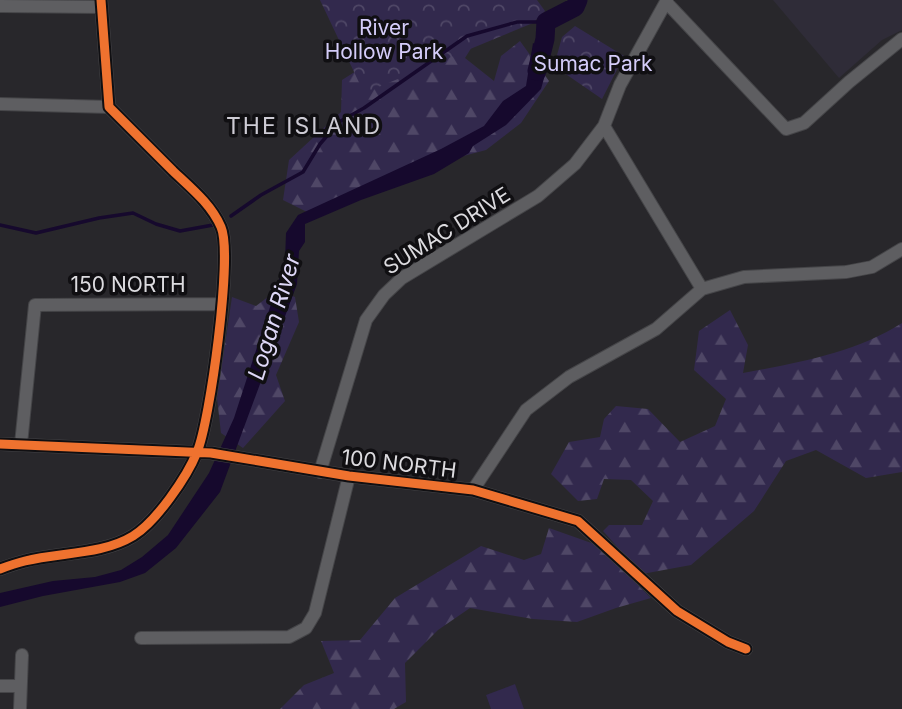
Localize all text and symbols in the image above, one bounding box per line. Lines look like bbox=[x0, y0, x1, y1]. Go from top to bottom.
park label: River Hollow Park bbox=[325, 15, 444, 64]
park label: Sumac Park bbox=[534, 51, 653, 76]
district label: THE ISLAND bbox=[226, 112, 382, 140]
street label: SUMAC DRIVE bbox=[379, 182, 515, 279]
water label: Logan River bbox=[242, 250, 307, 383]
street label: 150 NORTH bbox=[70, 272, 186, 297]
street label: 100 NORTH bbox=[340, 444, 458, 483]

